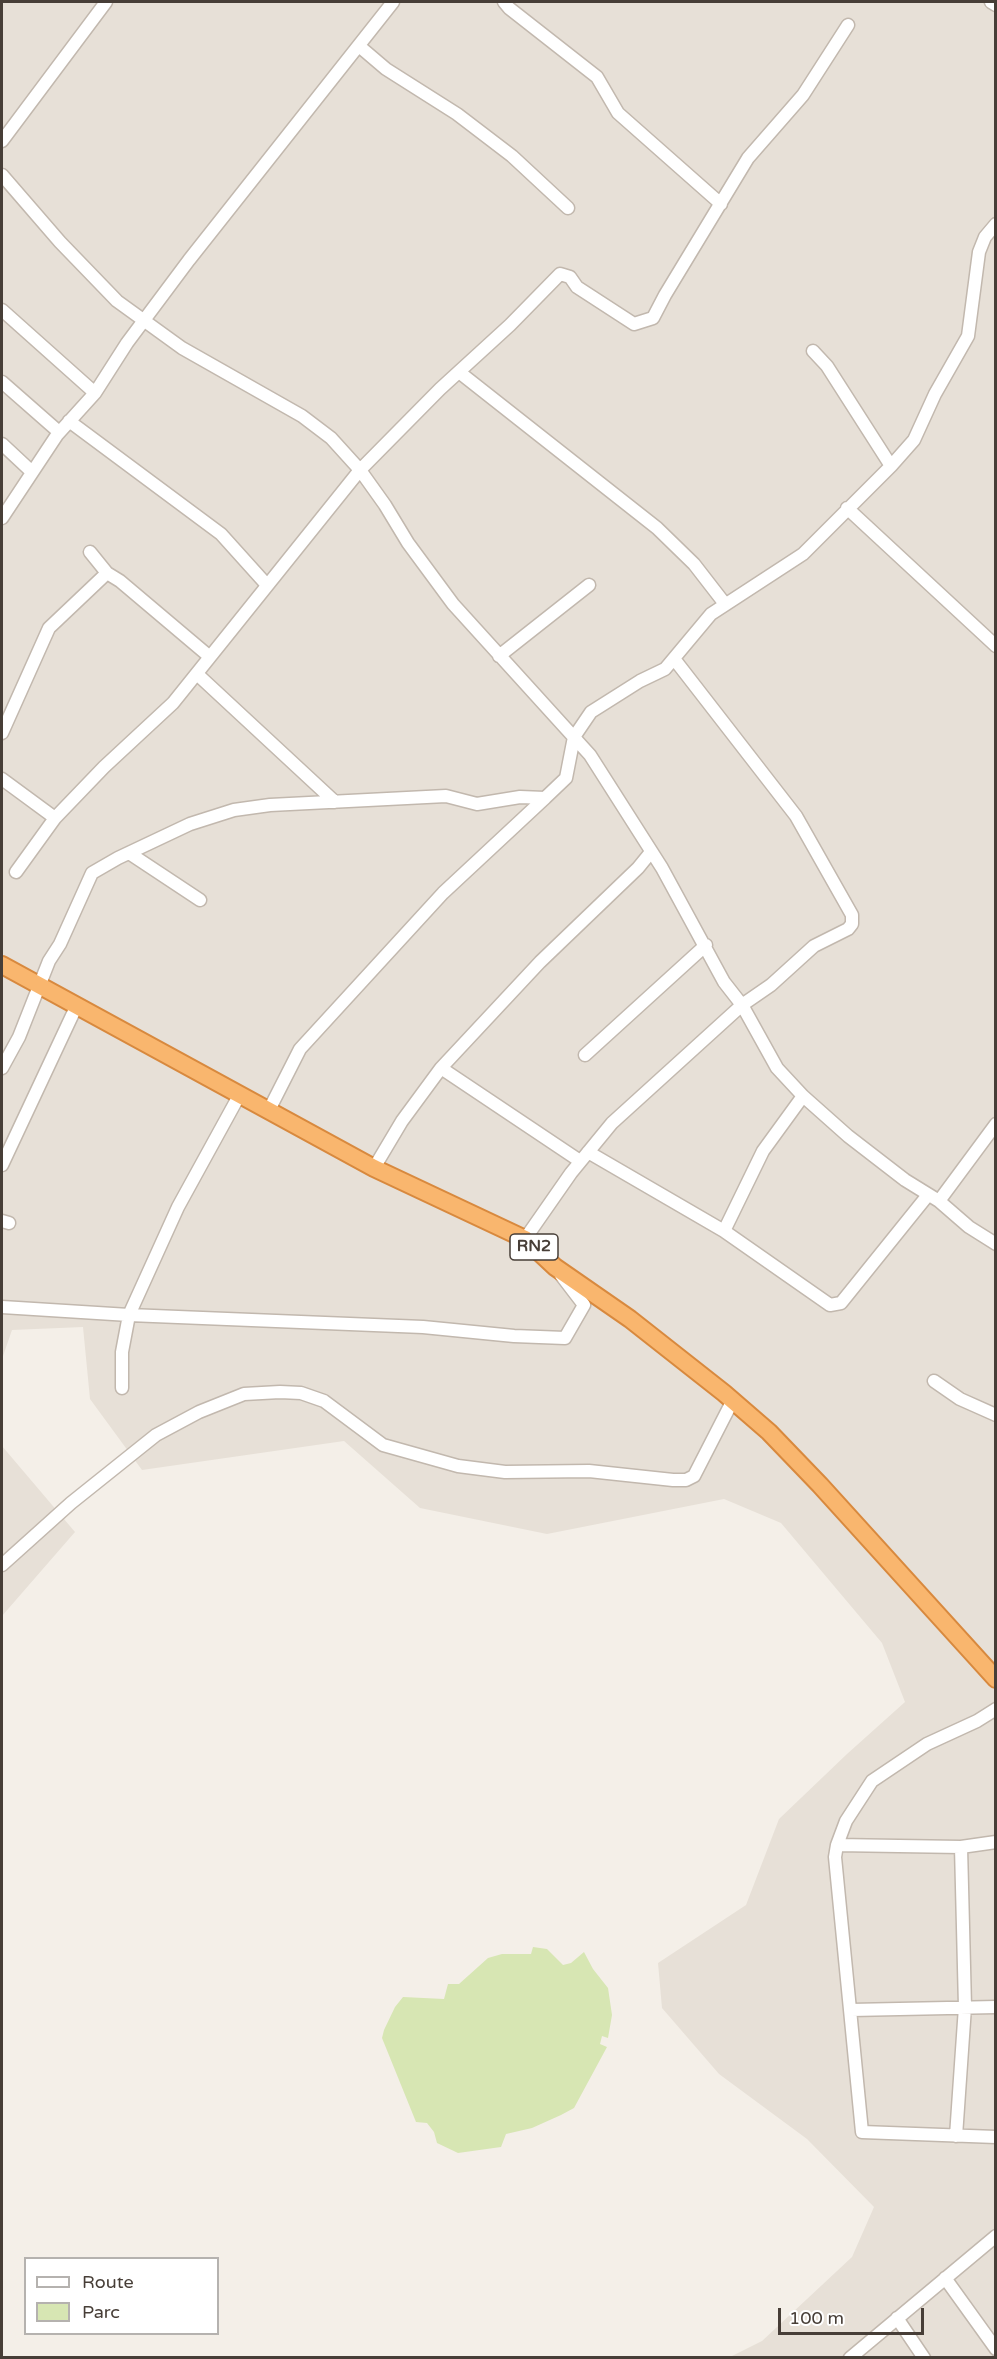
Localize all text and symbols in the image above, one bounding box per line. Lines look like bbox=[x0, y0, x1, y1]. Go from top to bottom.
road number: RN2 bbox=[510, 1234, 558, 1260]
legend bbox=[24, 2257, 219, 2335]
text: Route bbox=[82, 2271, 134, 2293]
scale bar bbox=[781, 2296, 926, 2334]
text: Parc bbox=[82, 2301, 120, 2323]
text: 100 m bbox=[789, 2307, 844, 2329]

